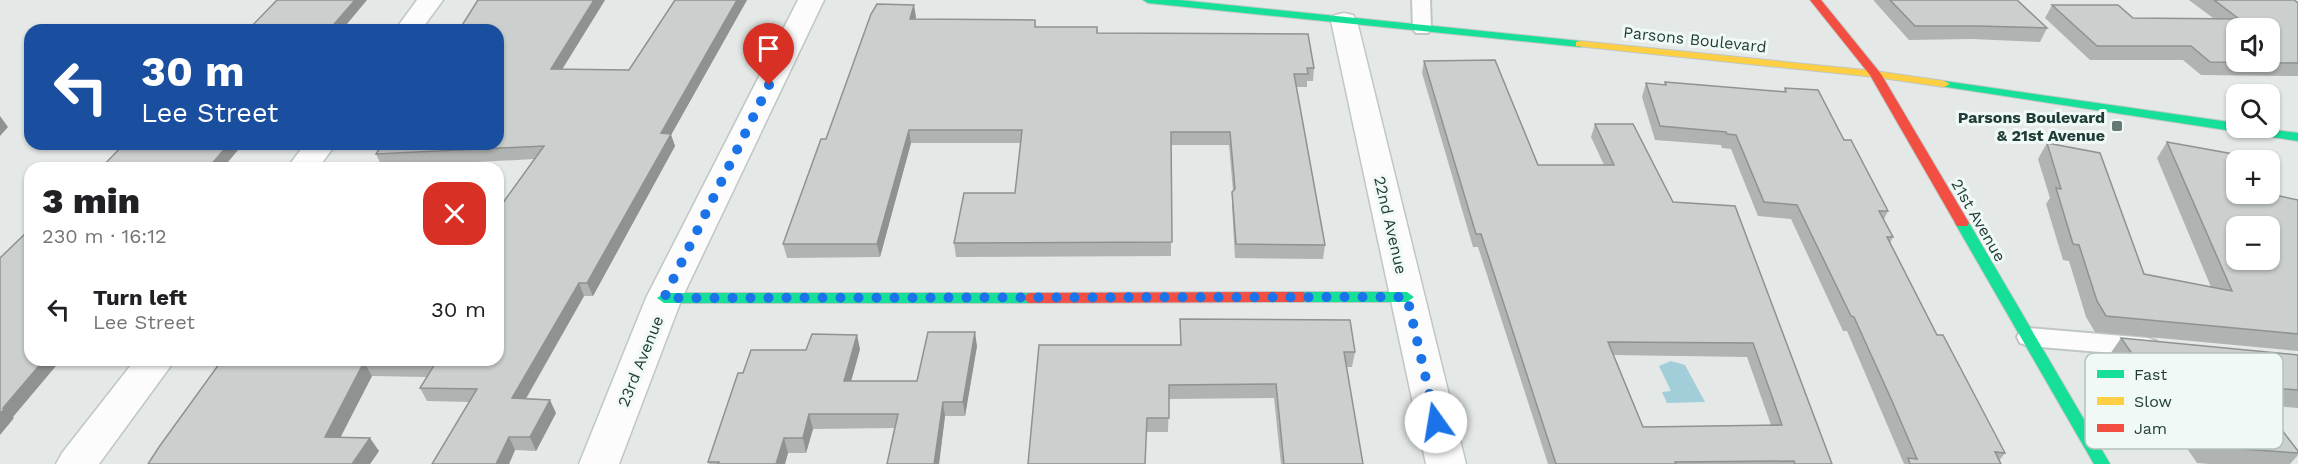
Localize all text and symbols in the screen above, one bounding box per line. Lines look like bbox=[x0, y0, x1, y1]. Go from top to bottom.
map controls bbox=[2226, 18, 2280, 270]
button: sound bbox=[2226, 18, 2280, 72]
pin bbox=[743, 23, 794, 85]
street label: Parsons Boulevard bbox=[1622, 23, 1768, 56]
icon: arrive bbox=[752, 32, 785, 65]
text: 30 m bbox=[141, 47, 245, 96]
icon: left bbox=[42, 48, 120, 126]
button: search bbox=[2226, 84, 2280, 138]
text: Lee Street bbox=[141, 97, 278, 129]
place label: Parsons Boulevard & 21st Avenue bbox=[1958, 108, 2105, 145]
marker: Parsons Boulevard & 21st Avenue bbox=[2110, 119, 2124, 133]
button: + bbox=[2226, 150, 2280, 204]
street label: 22nd Avenue bbox=[1370, 174, 1411, 276]
street label: 21st Avenue bbox=[1947, 176, 2010, 265]
text: 3 min bbox=[42, 180, 140, 222]
button: close bbox=[423, 182, 486, 245]
button: − bbox=[2226, 216, 2280, 270]
text: 230 m · 16:12 bbox=[42, 224, 167, 248]
text: Turn left bbox=[93, 285, 187, 310]
icon: left bbox=[42, 293, 75, 326]
text: 30 m bbox=[431, 297, 486, 322]
text: Lee Street bbox=[93, 310, 195, 334]
street label: 23rd Avenue bbox=[614, 313, 667, 409]
legend bbox=[2085, 353, 2283, 449]
text: Fast bbox=[2134, 365, 2167, 384]
position arrow bbox=[1404, 390, 1468, 454]
text: Slow bbox=[2134, 392, 2172, 411]
text: Jam bbox=[2134, 419, 2167, 438]

